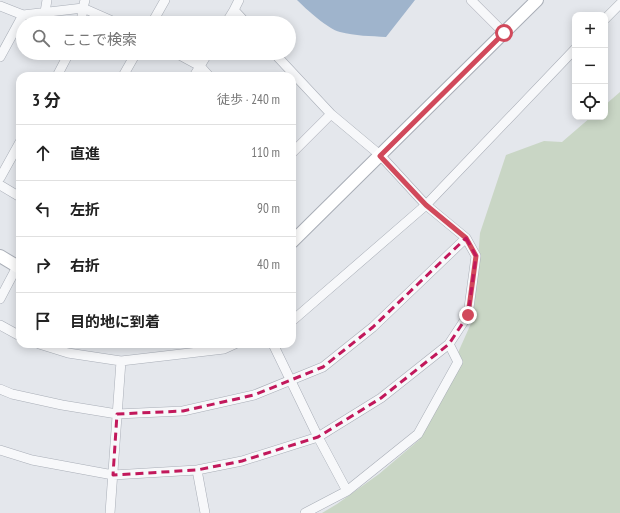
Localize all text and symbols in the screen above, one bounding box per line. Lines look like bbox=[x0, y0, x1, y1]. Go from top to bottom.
map controls bbox=[572, 12, 608, 120]
button: + bbox=[572, 12, 608, 48]
search box bbox=[16, 16, 296, 60]
route start bbox=[495, 24, 513, 42]
icon: search bbox=[30, 27, 52, 49]
text: ここで検索 bbox=[62, 30, 137, 49]
button: − bbox=[572, 48, 608, 84]
button: locate bbox=[572, 84, 608, 120]
text: 3 分 bbox=[32, 89, 61, 111]
text: 徒歩 · 240 m bbox=[217, 91, 280, 108]
icon: ahead bbox=[32, 142, 54, 164]
text: 直進 bbox=[70, 144, 100, 163]
text: 110 m bbox=[251, 144, 280, 161]
icon: left bbox=[32, 198, 54, 220]
text: 左折 bbox=[70, 200, 100, 219]
text: 90 m bbox=[257, 200, 280, 217]
icon: right bbox=[32, 254, 54, 276]
text: 右折 bbox=[70, 256, 100, 275]
text: 40 m bbox=[257, 256, 280, 273]
route end bbox=[459, 306, 477, 324]
icon: arrive bbox=[32, 310, 54, 332]
text: 目的地に到着 bbox=[70, 312, 160, 331]

